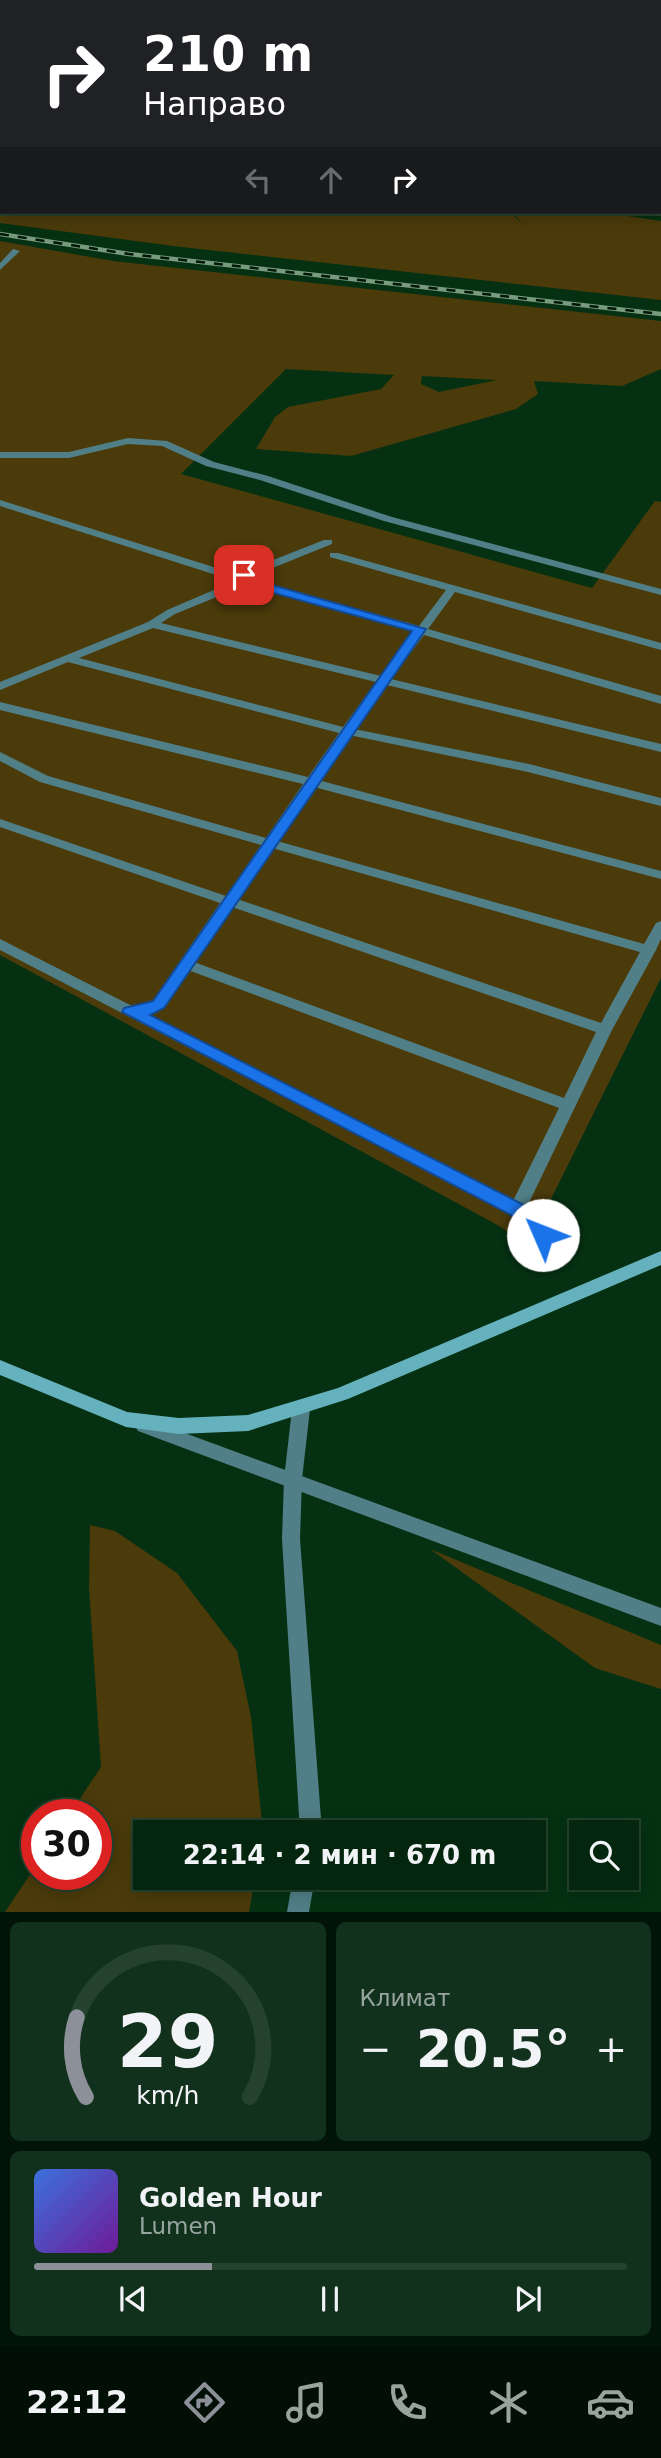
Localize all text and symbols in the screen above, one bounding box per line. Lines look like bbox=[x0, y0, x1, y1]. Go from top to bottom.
text: 210 m bbox=[143, 26, 313, 83]
icon: right bbox=[28, 28, 119, 119]
text: Направо bbox=[143, 85, 286, 123]
icon: left bbox=[239, 161, 277, 199]
icon: ahead bbox=[312, 161, 350, 199]
icon: right bbox=[385, 161, 423, 199]
pin bbox=[214, 545, 274, 605]
icon: arrive bbox=[225, 556, 263, 594]
position arrow bbox=[506, 1198, 580, 1272]
speed limit sign: 30 bbox=[21, 1799, 112, 1890]
map controls bbox=[569, 1820, 639, 1890]
button: search bbox=[569, 1820, 639, 1890]
text: 22:14 · 2 мин · 670 m bbox=[183, 1840, 496, 1870]
text: Климат bbox=[360, 1985, 450, 2011]
text: 29 bbox=[117, 2000, 218, 2085]
text: 20.5° bbox=[416, 2019, 570, 2079]
text: − bbox=[360, 2027, 391, 2071]
text: + bbox=[595, 2027, 627, 2071]
text: km/h bbox=[136, 2081, 199, 2110]
text: Golden Hour bbox=[139, 2183, 322, 2213]
text: Lumen bbox=[139, 2213, 217, 2239]
icon: previous bbox=[114, 2280, 152, 2318]
icon: pause bbox=[311, 2280, 349, 2318]
icon: next bbox=[509, 2280, 547, 2318]
icon: directions bbox=[180, 2378, 229, 2427]
icon: music bbox=[282, 2378, 331, 2427]
icon: phone bbox=[383, 2378, 432, 2427]
icon: climate bbox=[484, 2378, 533, 2427]
icon: car bbox=[586, 2378, 635, 2427]
text: 22:12 bbox=[26, 2383, 128, 2421]

